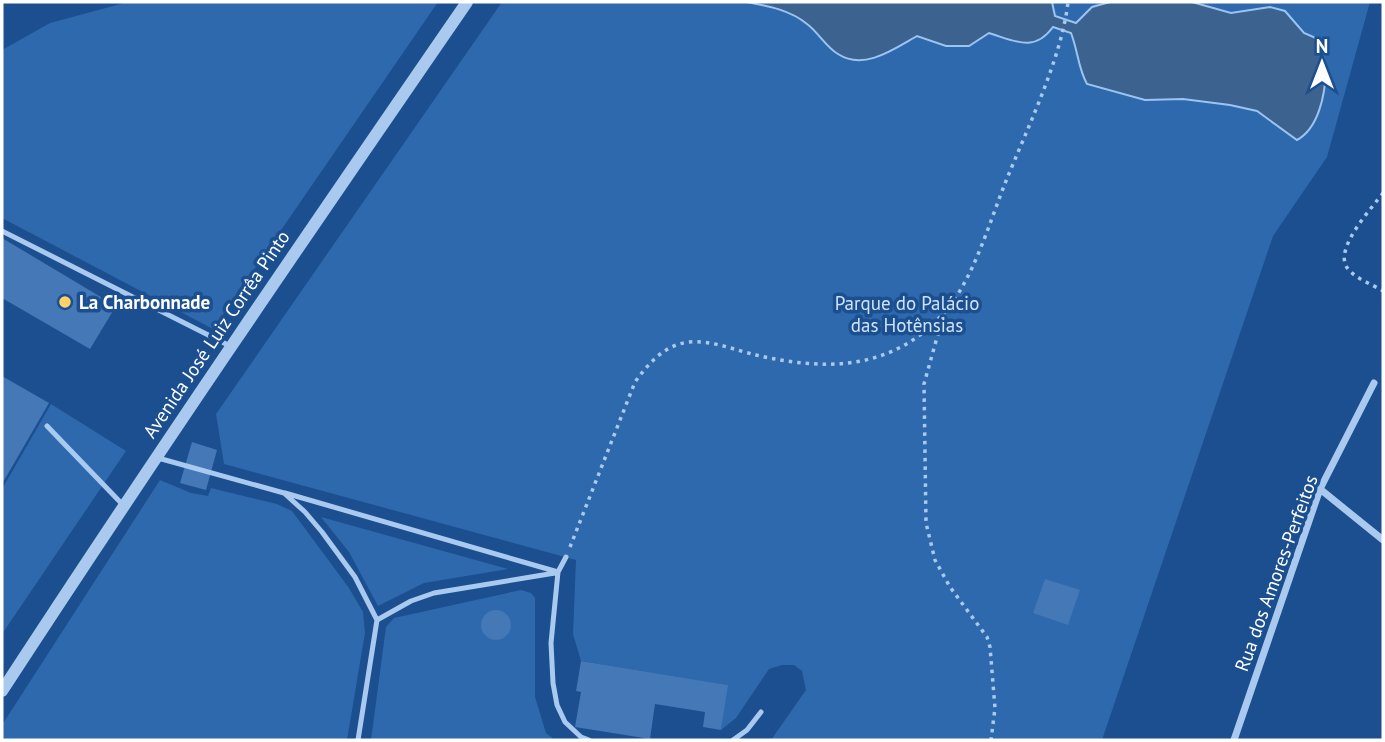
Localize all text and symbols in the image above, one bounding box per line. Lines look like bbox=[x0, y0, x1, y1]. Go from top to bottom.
north arrow bbox=[1287, 28, 1357, 98]
text: N bbox=[1316, 34, 1328, 58]
street label: Avenida José Luiz Corrêa Pinto bbox=[137, 226, 295, 442]
place label: La Charbonnade bbox=[79, 290, 210, 314]
park label: Parque do Palácio das Hotênsias bbox=[835, 291, 979, 337]
marker: La Charbonnade bbox=[57, 294, 73, 310]
street label: Rua dos Amores-Perfeitos bbox=[1229, 471, 1323, 675]

